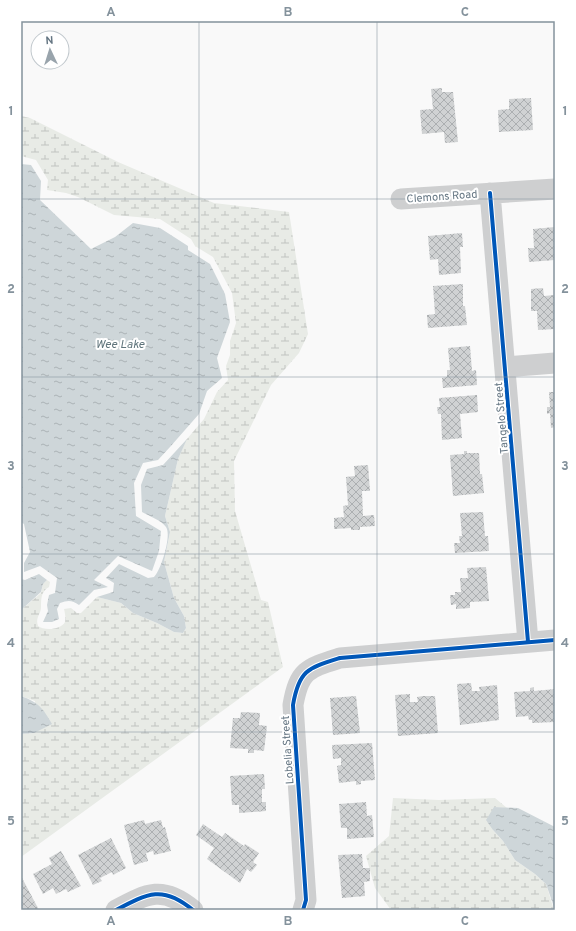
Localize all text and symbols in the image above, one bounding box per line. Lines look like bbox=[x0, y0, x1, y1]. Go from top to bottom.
text: A bbox=[106, 5, 116, 21]
text: B bbox=[284, 5, 293, 21]
text: C bbox=[461, 5, 469, 21]
north arrow bbox=[30, 30, 70, 70]
text: N bbox=[45, 34, 54, 48]
text: 1 bbox=[8, 104, 14, 120]
text: 1 bbox=[562, 104, 568, 120]
street label: Clemons Road bbox=[406, 188, 478, 206]
text: 2 bbox=[7, 282, 15, 298]
text: 2 bbox=[561, 282, 569, 298]
water label: Wee Lake bbox=[95, 337, 145, 353]
street label: Tangelo Street bbox=[492, 381, 512, 454]
text: 3 bbox=[7, 459, 15, 475]
text: 3 bbox=[561, 459, 569, 475]
text: 4 bbox=[7, 636, 15, 652]
text: 4 bbox=[561, 636, 569, 652]
street label: Lobelia Street bbox=[279, 715, 297, 785]
text: 5 bbox=[7, 814, 15, 830]
text: 5 bbox=[561, 814, 569, 830]
text: A bbox=[106, 914, 116, 930]
text: B bbox=[284, 914, 293, 930]
text: C bbox=[461, 914, 469, 930]

